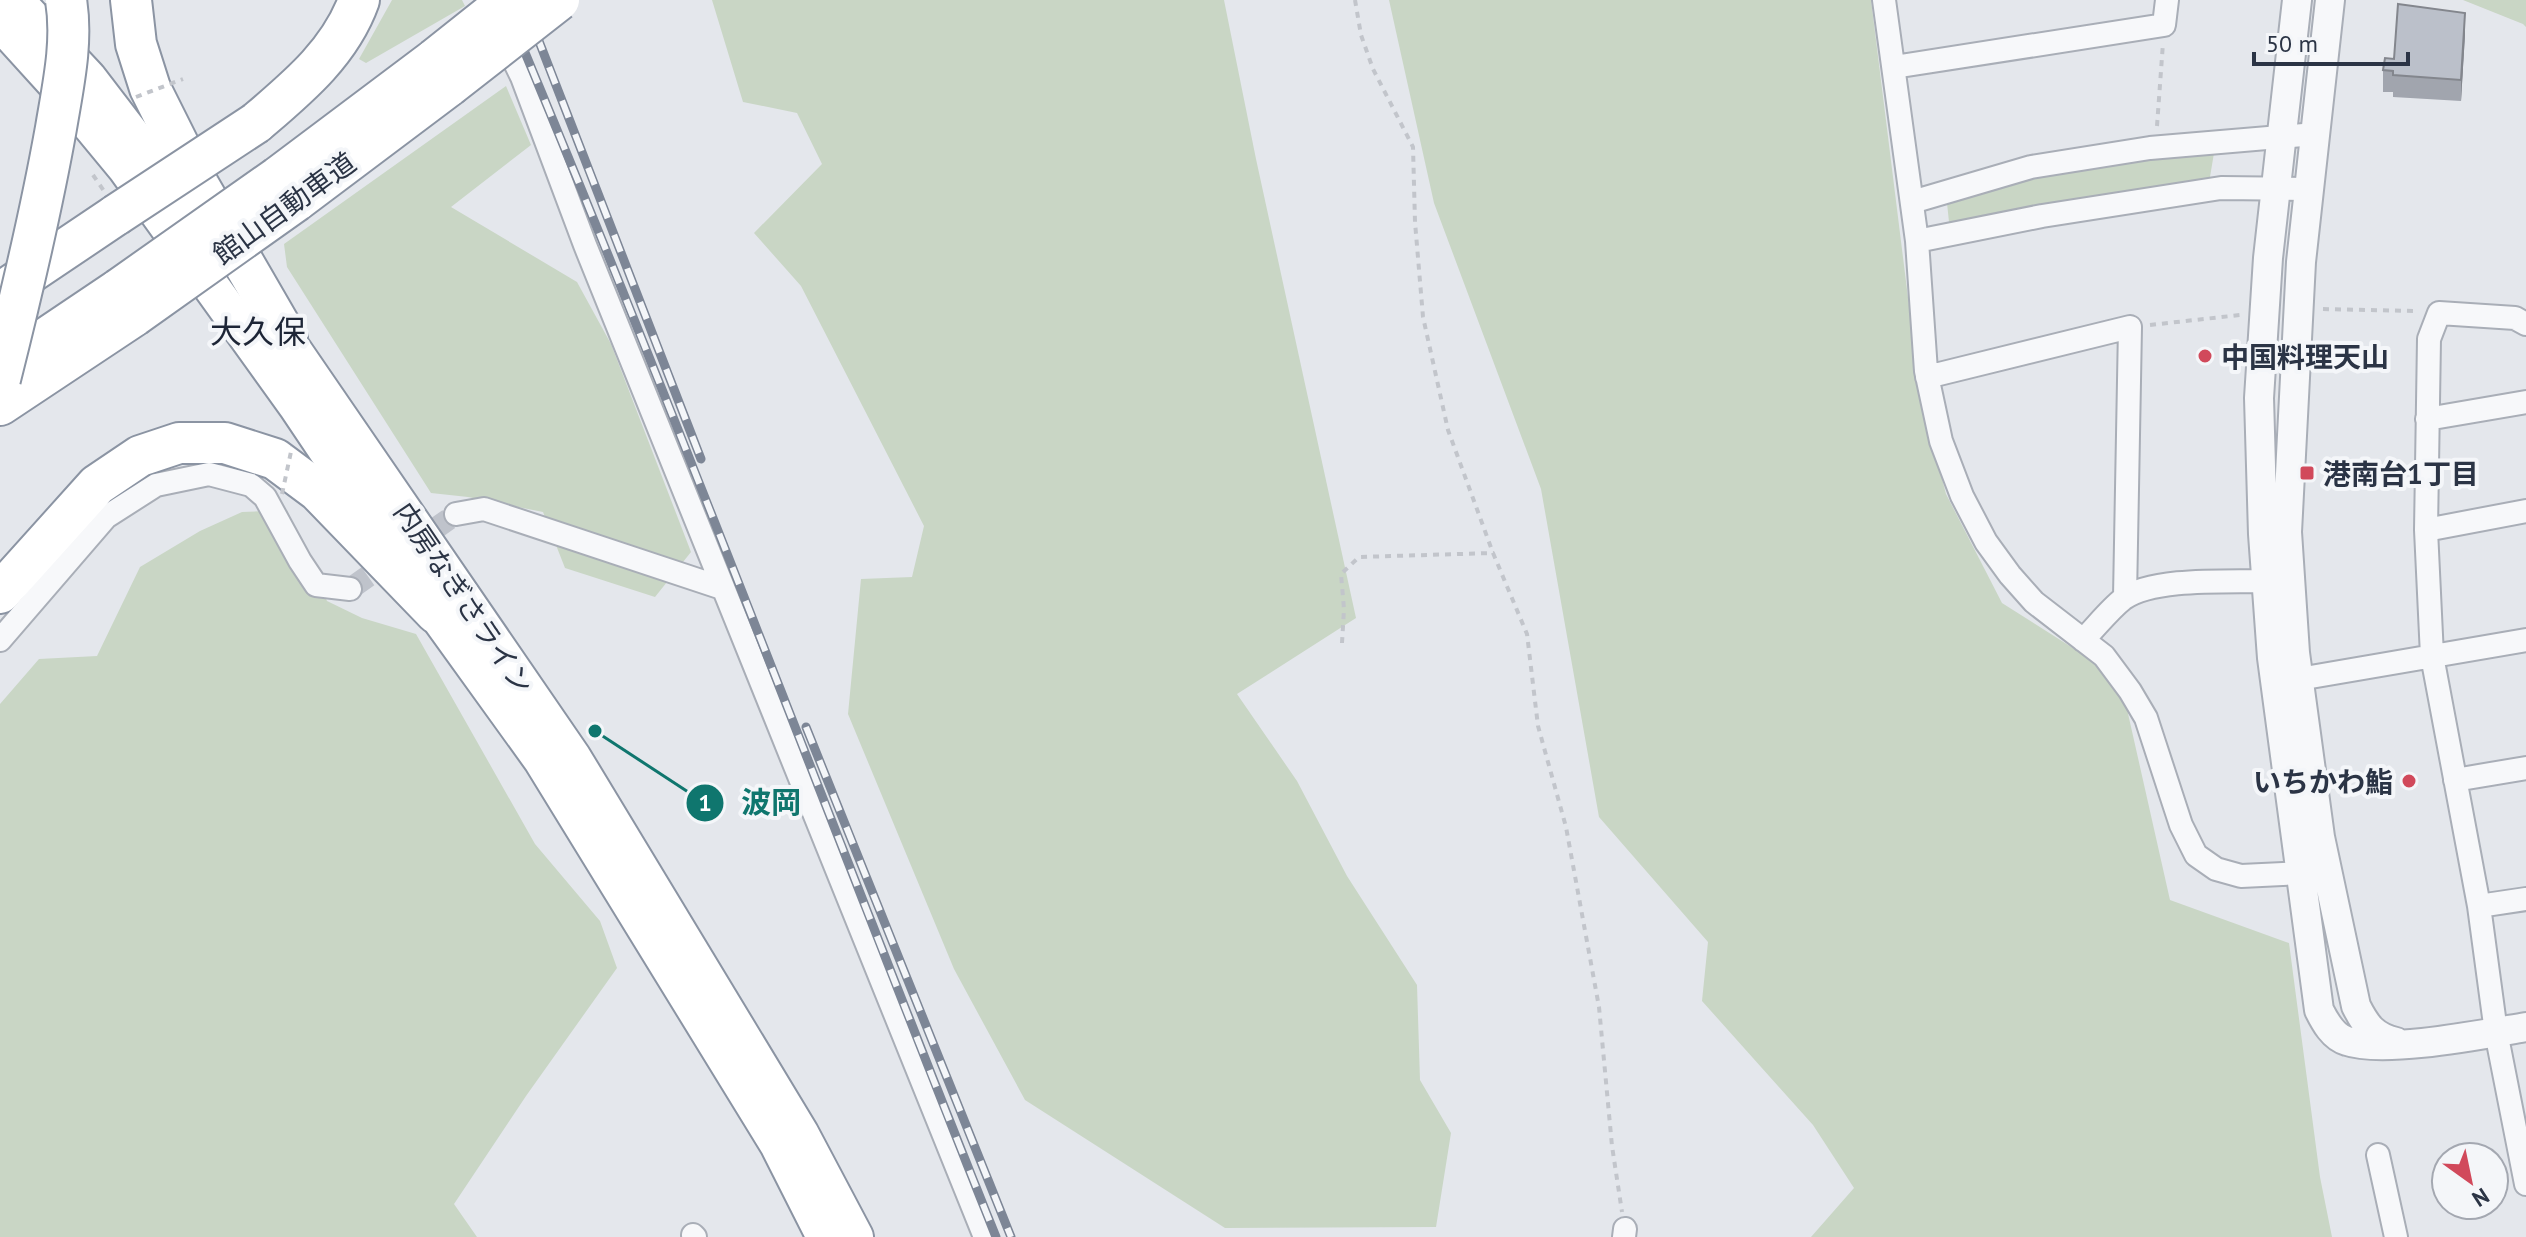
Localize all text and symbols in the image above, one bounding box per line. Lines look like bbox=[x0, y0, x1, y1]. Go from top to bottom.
scale bar bbox=[2254, 16, 2408, 66]
text: 50 m bbox=[2266, 28, 2318, 59]
street label: 館山自動車道 bbox=[205, 144, 363, 272]
district label: 大久保 bbox=[210, 310, 306, 352]
place label: 中国料理天山 bbox=[2221, 338, 2389, 375]
marker: 中国料理天山 bbox=[2196, 347, 2214, 365]
place label: 港南台1丁目 bbox=[2323, 455, 2479, 492]
marker: 港南台1丁目 bbox=[2298, 464, 2316, 482]
street label: 内房なぎさライン bbox=[386, 495, 542, 701]
place label: いちかわ鮨 bbox=[2253, 763, 2393, 800]
marker: いちかわ鮨 bbox=[2400, 772, 2418, 790]
callout: 波岡 bbox=[685, 776, 817, 830]
text: 波岡 bbox=[741, 782, 801, 821]
text: 1 bbox=[698, 787, 712, 818]
north arrow bbox=[2430, 1141, 2510, 1221]
text: N bbox=[2467, 1182, 2495, 1213]

